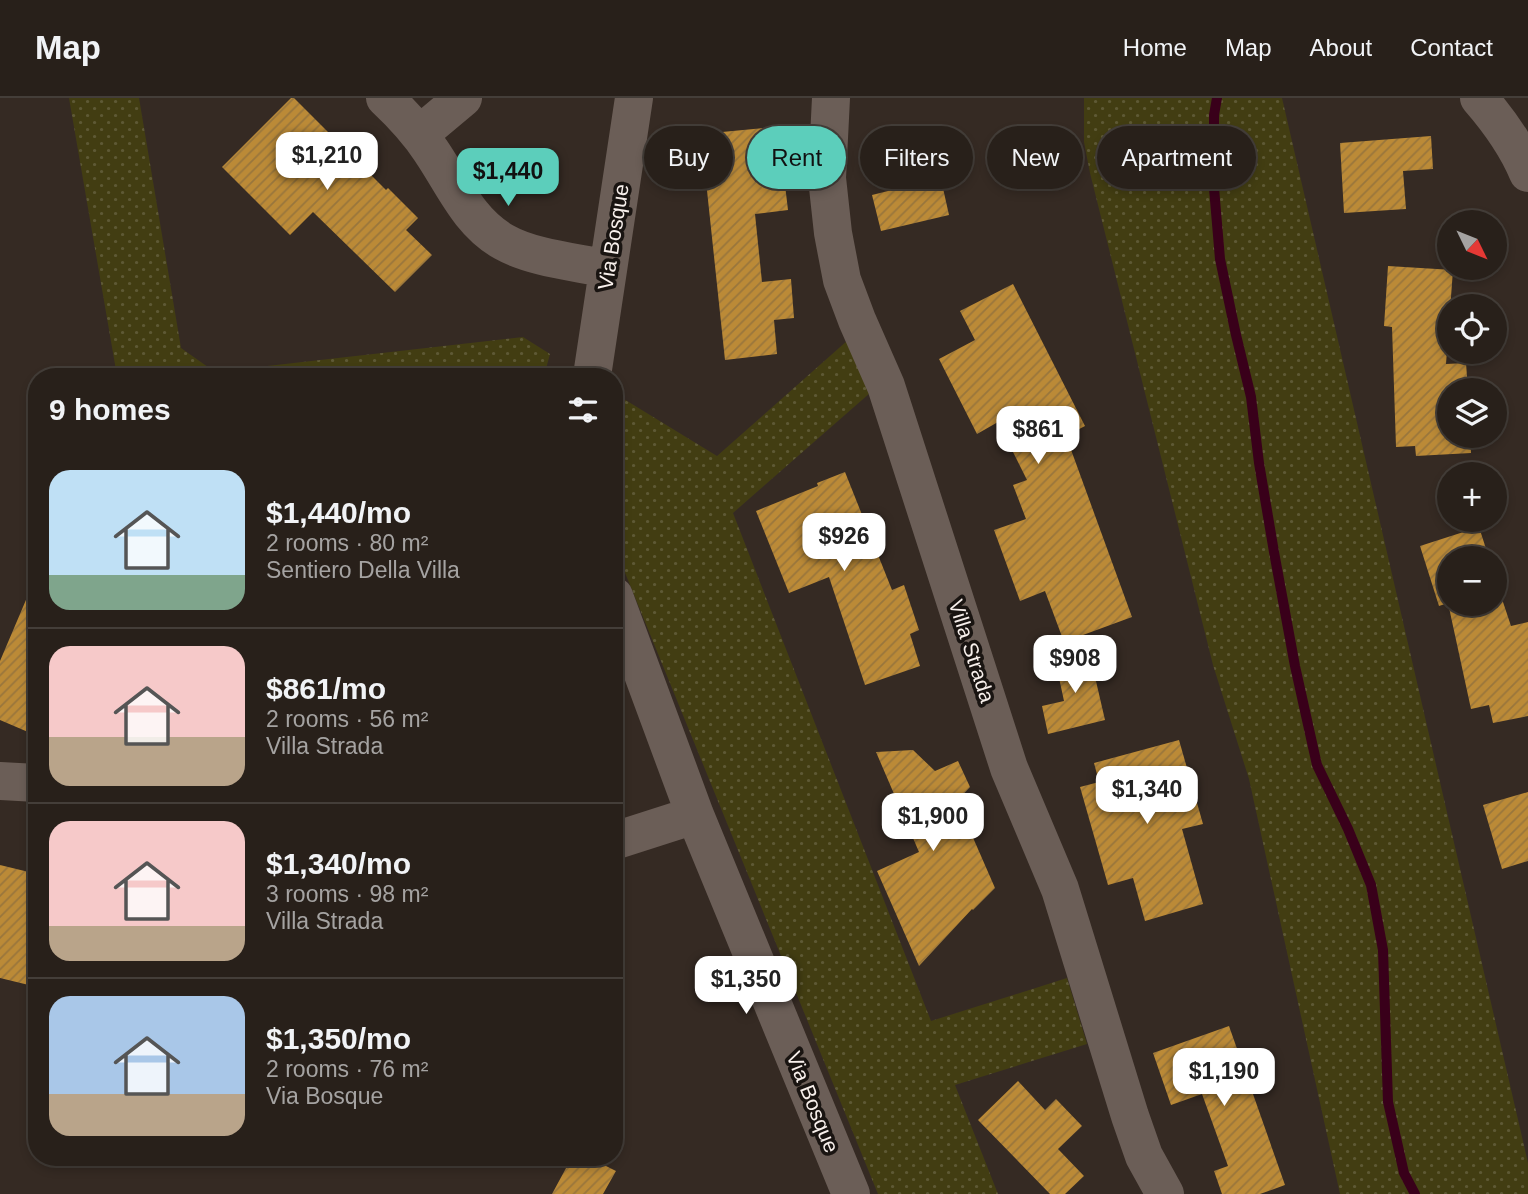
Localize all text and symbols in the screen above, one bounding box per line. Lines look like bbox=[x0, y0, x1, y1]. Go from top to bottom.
text: Map bbox=[35, 29, 101, 66]
text: Home bbox=[1123, 34, 1187, 61]
text: Map bbox=[1225, 34, 1272, 61]
text: About bbox=[1310, 34, 1372, 61]
text: Contact bbox=[1410, 34, 1493, 61]
chip: Buy bbox=[644, 126, 733, 189]
chip: Rent bbox=[747, 126, 846, 189]
chip: Filters bbox=[860, 126, 973, 189]
chip: New bbox=[987, 126, 1083, 189]
chip: Apartment bbox=[1097, 126, 1256, 189]
pin: $1,210 bbox=[270, 132, 384, 192]
text: $1,210 bbox=[292, 142, 362, 168]
pin: $1,440 bbox=[451, 148, 565, 208]
text: $1,440 bbox=[473, 158, 543, 184]
street label: Via Bosque bbox=[593, 182, 633, 292]
north arrow bbox=[1437, 210, 1507, 280]
map controls bbox=[1437, 210, 1507, 616]
button: locate bbox=[1437, 294, 1507, 364]
button: layers bbox=[1437, 378, 1507, 448]
icon: filters bbox=[564, 391, 602, 429]
text: 9 homes bbox=[49, 393, 171, 426]
pin: $861 bbox=[997, 406, 1079, 466]
text: $861 bbox=[1012, 416, 1064, 442]
button: + bbox=[1437, 462, 1507, 532]
text: $1,440/mo bbox=[266, 496, 411, 529]
icon: home bbox=[105, 498, 189, 582]
pin: $926 bbox=[803, 514, 885, 573]
text: $926 bbox=[818, 523, 870, 549]
text: 2 rooms · 80 m² bbox=[266, 530, 428, 556]
button: − bbox=[1437, 546, 1507, 616]
text: Sentiero Della Villa bbox=[266, 557, 460, 583]
street label: Villa Strada bbox=[945, 597, 1000, 706]
pin: $908 bbox=[1034, 636, 1116, 695]
text: $908 bbox=[1049, 645, 1101, 671]
text: $861/mo bbox=[266, 672, 386, 705]
icon: home bbox=[105, 674, 189, 758]
text: 2 rooms · 56 m² bbox=[266, 706, 428, 732]
text: Villa Strada bbox=[266, 733, 383, 759]
pin: $1,340 bbox=[1090, 766, 1204, 826]
text: $1,340 bbox=[1112, 776, 1182, 802]
pin: $1,900 bbox=[876, 794, 990, 853]
text: $1,900 bbox=[898, 803, 968, 829]
text: $1,340/mo bbox=[266, 847, 411, 880]
icon: home bbox=[105, 849, 189, 933]
text: 3 rooms · 98 m² bbox=[266, 881, 428, 907]
text: Villa Strada bbox=[266, 908, 383, 934]
pin: $1,350 bbox=[689, 956, 803, 1016]
text: $1,350 bbox=[711, 966, 781, 992]
text: $1,350/mo bbox=[266, 1022, 411, 1055]
icon: home bbox=[105, 1024, 189, 1108]
street label: Via Bosque bbox=[782, 1048, 844, 1156]
pin: $1,190 bbox=[1167, 1048, 1281, 1108]
text: 2 rooms · 76 m² bbox=[266, 1056, 428, 1082]
text: $1,190 bbox=[1189, 1058, 1259, 1084]
text: Via Bosque bbox=[266, 1083, 383, 1109]

